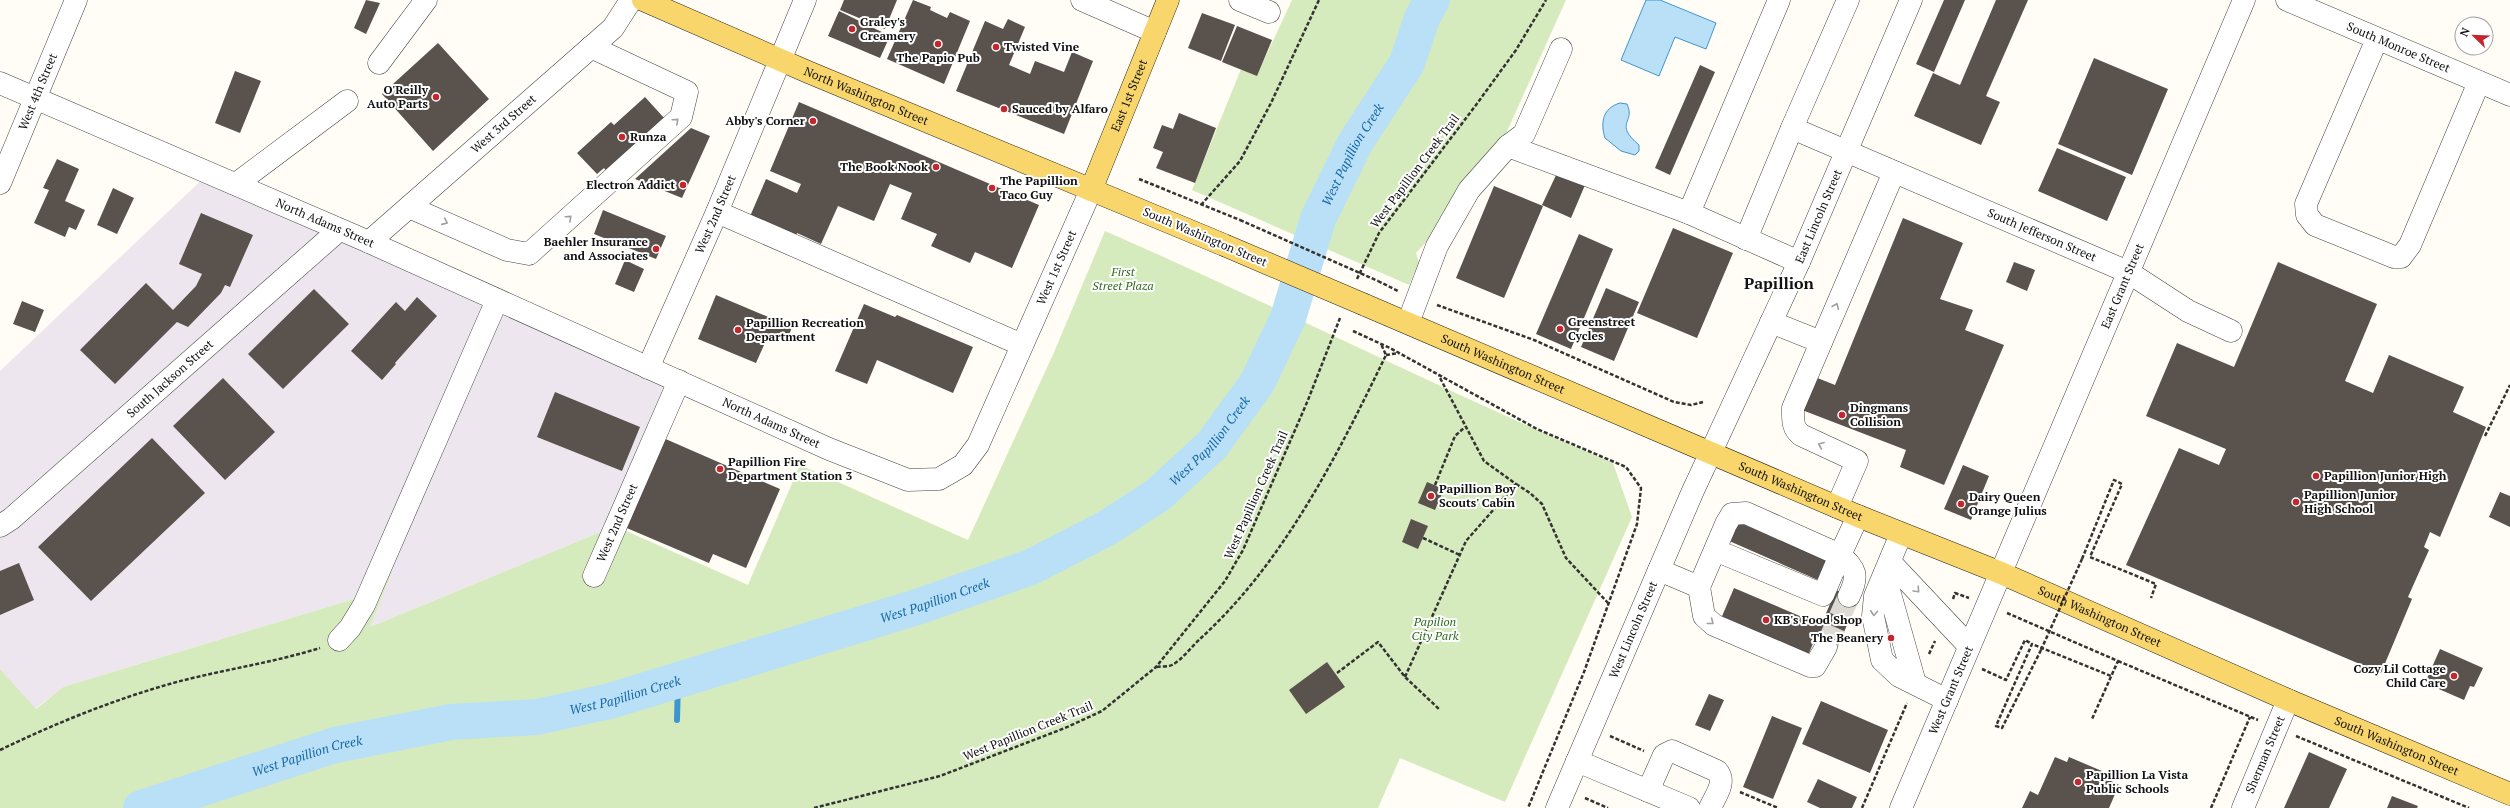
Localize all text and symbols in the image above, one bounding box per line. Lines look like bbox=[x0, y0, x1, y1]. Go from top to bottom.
place label: Graley's Creamery bbox=[860, 14, 916, 43]
north arrow bbox=[2454, 16, 2494, 56]
street label: South Monroe Street bbox=[2345, 18, 2453, 76]
marker: Graley's Creamery bbox=[847, 24, 857, 34]
text: N bbox=[2457, 25, 2473, 39]
marker: The Papio Pub bbox=[933, 39, 943, 49]
place label: Twisted Vine bbox=[1004, 39, 1080, 54]
marker: Twisted Vine bbox=[991, 42, 1001, 52]
street label: West 4th Street bbox=[15, 50, 60, 132]
place label: The Papio Pub bbox=[896, 50, 980, 65]
street label: East 1st Street bbox=[1108, 56, 1150, 134]
street label: North Washington Street bbox=[802, 63, 931, 128]
place label: O'Reilly Auto Parts bbox=[367, 82, 429, 111]
street label: West 3rd Street bbox=[468, 91, 539, 156]
marker: O'Reilly Auto Parts bbox=[431, 92, 441, 102]
water label: West Papillion Creek bbox=[1317, 99, 1388, 209]
place label: Sauced by Alfaro bbox=[1012, 101, 1108, 116]
marker: Sauced by Alfaro bbox=[999, 104, 1009, 114]
street label: West Papillion Creek Trail bbox=[1367, 111, 1463, 231]
place label: Abby's Corner bbox=[725, 113, 806, 128]
marker: Abby's Corner bbox=[808, 116, 818, 126]
one-way arrow bbox=[671, 119, 679, 126]
place label: Runza bbox=[630, 129, 667, 144]
marker: Runza bbox=[617, 132, 627, 142]
place label: The Book Nook bbox=[840, 159, 928, 174]
marker: The Book Nook bbox=[931, 162, 941, 172]
street label: East Lincoln Street bbox=[1791, 166, 1845, 265]
street label: West 2nd Street bbox=[692, 172, 739, 256]
place label: The Papillion Taco Guy bbox=[1000, 173, 1078, 202]
place label: Electron Addict bbox=[586, 177, 675, 192]
marker: Electron Addict bbox=[678, 180, 688, 190]
marker: The Papillion Taco Guy bbox=[987, 183, 997, 193]
street label: North Adams Street bbox=[274, 195, 377, 251]
street label: South Washington Street bbox=[1141, 204, 1270, 270]
street label: South Jefferson Street bbox=[1985, 205, 2099, 265]
one-way arrow bbox=[564, 215, 572, 222]
one-way arrow bbox=[441, 218, 448, 226]
street label: West 1st Street bbox=[1033, 227, 1079, 307]
place label: Baehler Insurance and Associates bbox=[544, 234, 649, 263]
street label: East Grant Street bbox=[2097, 241, 2147, 331]
marker: Baehler Insurance and Associates bbox=[651, 244, 661, 254]
park label: First Street Plaza bbox=[1092, 264, 1154, 293]
district label: Papillion bbox=[1744, 272, 1815, 294]
one-way arrow bbox=[1831, 303, 1839, 310]
place label: Greenstreet Cycles bbox=[1568, 314, 1636, 343]
place label: Papillion Recreation Department bbox=[746, 315, 864, 344]
marker: Greenstreet Cycles bbox=[1555, 324, 1565, 334]
marker: Papillion Recreation Department bbox=[733, 325, 743, 335]
street label: South Washington Street bbox=[1439, 330, 1568, 397]
street label: South Jackson Street bbox=[123, 336, 216, 421]
water label: West Papillion Creek bbox=[1165, 392, 1254, 490]
street label: North Adams Street bbox=[720, 394, 823, 451]
place label: Dingmans Collision bbox=[1850, 400, 1909, 429]
marker: Dingmans Collision bbox=[1837, 410, 1847, 420]
street label: West Papillion Creek Trail bbox=[1220, 428, 1291, 561]
one-way arrow bbox=[1817, 442, 1824, 450]
place label: Papillion Fire Department Station 3 bbox=[728, 454, 853, 483]
street label: South Washington Street bbox=[1737, 458, 1866, 524]
marker: Papillion Fire Department Station 3 bbox=[715, 464, 725, 474]
place label: Papillion Junior High bbox=[2324, 468, 2447, 483]
marker: Papillion Junior High bbox=[2311, 471, 2321, 481]
street label: West 2nd Street bbox=[593, 481, 641, 564]
place label: Papillion Boy Scouts' Cabin bbox=[1439, 481, 1516, 510]
place label: Papillion Junior High School bbox=[2304, 487, 2396, 516]
place label: Dairy Queen Orange Julius bbox=[1969, 489, 2047, 518]
marker: Papillion Boy Scouts' Cabin bbox=[1426, 491, 1436, 501]
marker: Papillion Junior High School bbox=[2291, 497, 2301, 507]
marker: Dairy Queen Orange Julius bbox=[1956, 499, 1966, 509]
water label: West Papillion Creek bbox=[878, 573, 993, 627]
street label: West Lincoln Street bbox=[1606, 578, 1661, 680]
street label: South Washington Street bbox=[2036, 582, 2164, 650]
one-way arrow bbox=[1912, 585, 1919, 593]
one-way arrow bbox=[1869, 609, 1878, 616]
place label: KB's Food Shop bbox=[1774, 612, 1862, 627]
park label: Papilion City Park bbox=[1411, 614, 1459, 643]
marker: KB's Food Shop bbox=[1761, 615, 1771, 625]
one-way arrow bbox=[1706, 617, 1714, 624]
place label: The Beanery bbox=[1811, 630, 1884, 645]
marker: The Beanery bbox=[1886, 633, 1896, 643]
street label: West Grant Street bbox=[1925, 643, 1976, 736]
place label: Cozy Lil Cottage Child Care bbox=[2354, 661, 2447, 690]
water label: West Papillion Creek bbox=[568, 671, 683, 719]
marker: Cozy Lil Cottage Child Care bbox=[2449, 671, 2459, 681]
street label: West Papillion Creek Trail bbox=[961, 697, 1095, 763]
street label: Sherman Street bbox=[2242, 713, 2288, 795]
street label: South Washington Street bbox=[2332, 713, 2462, 779]
water label: West Papillion Creek bbox=[249, 731, 364, 781]
place label: Papillion La Vista Public Schools bbox=[2086, 767, 2188, 796]
marker: Papillion La Vista Public Schools bbox=[2073, 777, 2083, 787]

